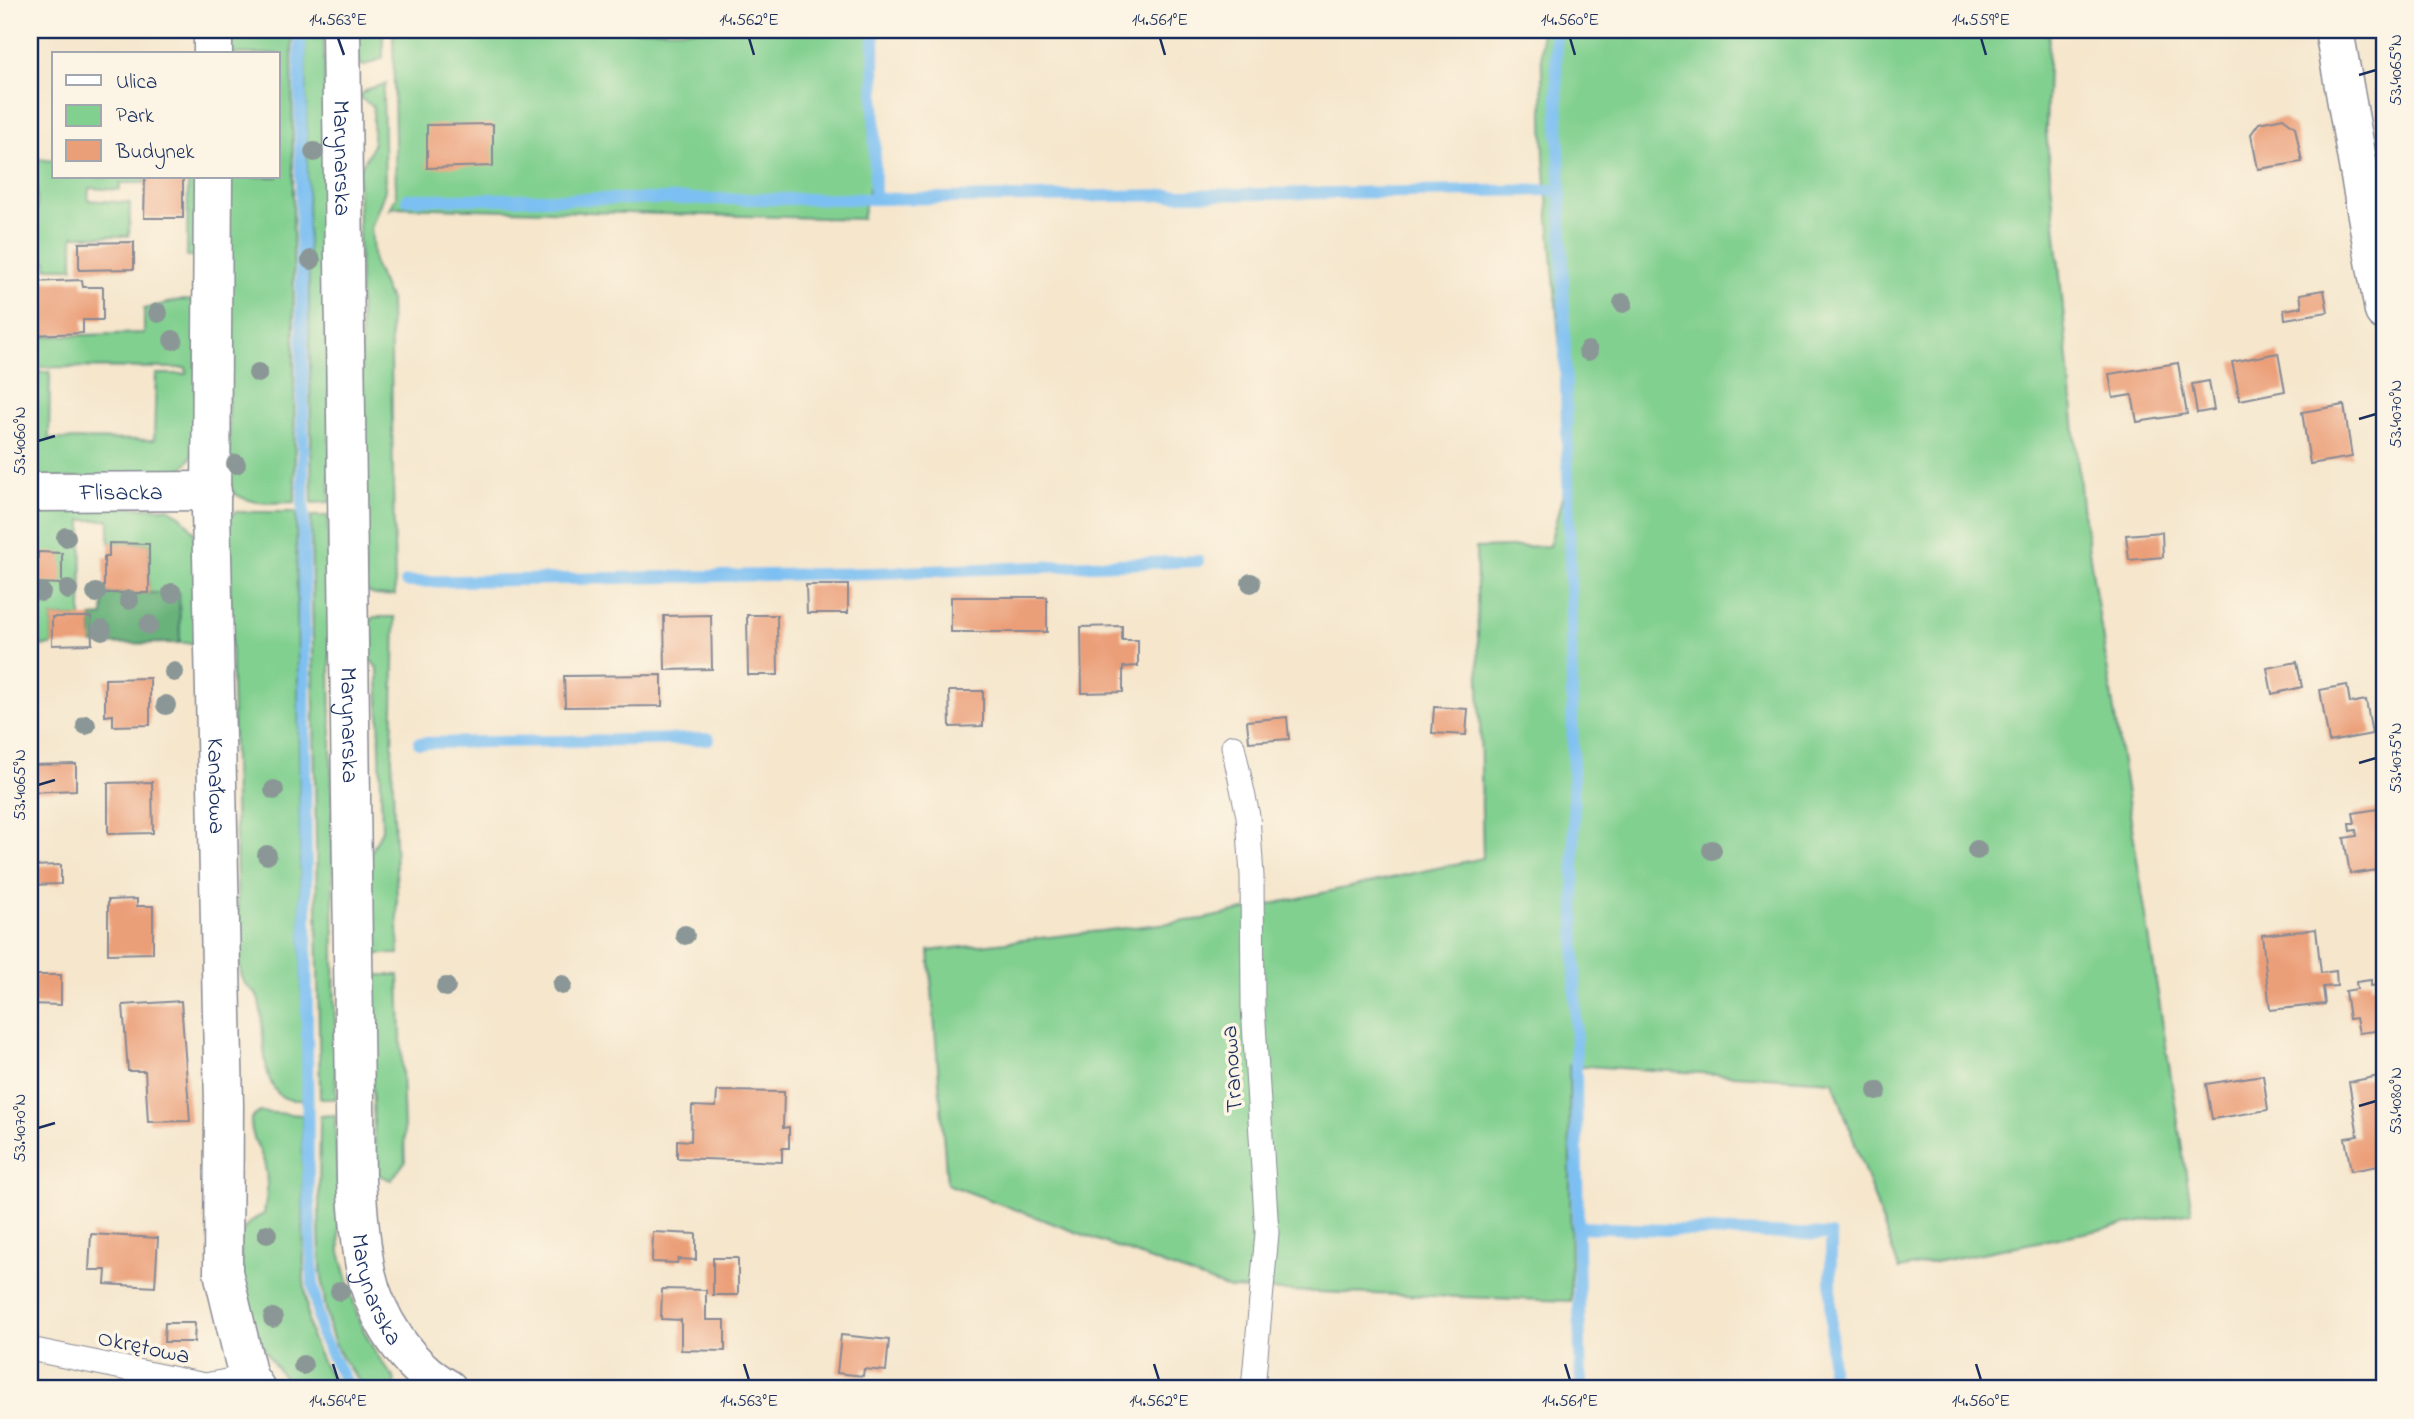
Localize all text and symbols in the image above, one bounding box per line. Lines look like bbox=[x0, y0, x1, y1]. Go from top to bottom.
text: 14.563°E bbox=[309, 8, 367, 34]
text: 14.562°E bbox=[719, 8, 779, 34]
text: 14.561°E bbox=[1132, 8, 1188, 34]
text: 14.560°E bbox=[1541, 8, 1599, 34]
text: 14.559°E bbox=[1952, 8, 2010, 34]
text: 53.4065°N bbox=[2384, 34, 2410, 106]
legend bbox=[52, 52, 280, 178]
text: Ulica bbox=[116, 68, 157, 98]
street label: Marynarska bbox=[321, 100, 358, 216]
text: Park bbox=[116, 102, 155, 132]
text: Budynek bbox=[115, 138, 195, 170]
text: 53.4070°N bbox=[2384, 380, 2410, 448]
text: 53.4060°N bbox=[8, 406, 34, 476]
street label: Flisacka bbox=[78, 476, 163, 512]
street label: Marynarska bbox=[329, 667, 366, 783]
text: 53.4075°N bbox=[2384, 722, 2410, 794]
street label: Kanałowa bbox=[196, 738, 233, 834]
text: 53.4065°N bbox=[8, 749, 34, 821]
street label: Tranowa bbox=[1213, 1024, 1254, 1114]
text: 53.4080°N bbox=[2384, 1067, 2410, 1135]
text: 53.4070°N bbox=[8, 1094, 34, 1162]
street label: Marynarska bbox=[340, 1232, 410, 1353]
street label: Okrętowa bbox=[94, 1322, 193, 1375]
text: 14.564°E bbox=[309, 1389, 367, 1415]
text: 14.563°E bbox=[720, 1389, 778, 1415]
text: 14.562°E bbox=[1129, 1389, 1189, 1415]
text: 14.561°E bbox=[1542, 1389, 1598, 1415]
text: 14.560°E bbox=[1952, 1389, 2010, 1415]

